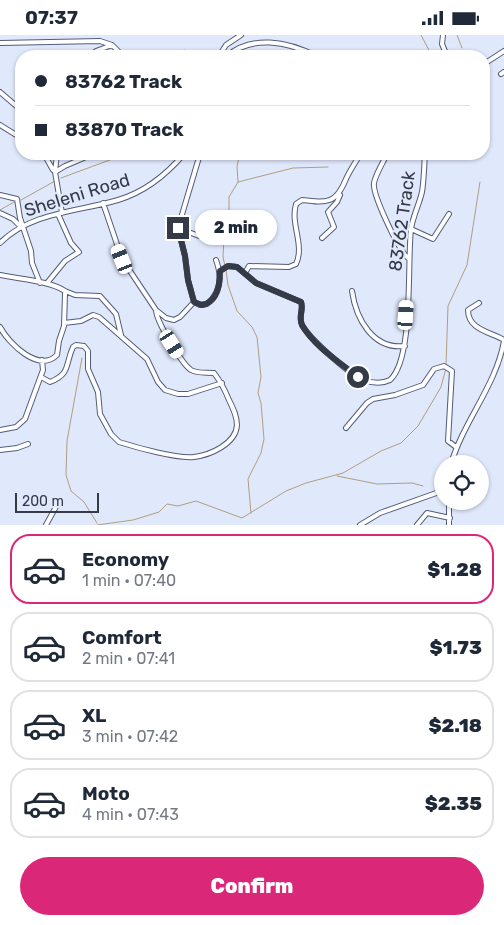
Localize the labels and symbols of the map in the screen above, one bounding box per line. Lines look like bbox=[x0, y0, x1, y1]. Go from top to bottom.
street label: Sheleni Road bbox=[22, 169, 132, 221]
street label: 83762 Track bbox=[384, 169, 420, 273]
callout: 2 min bbox=[196, 211, 278, 245]
route end bbox=[167, 217, 189, 239]
car bbox=[109, 242, 134, 276]
car bbox=[397, 300, 414, 330]
car bbox=[157, 327, 186, 361]
route start bbox=[347, 366, 369, 388]
scale bar bbox=[15, 490, 99, 513]

